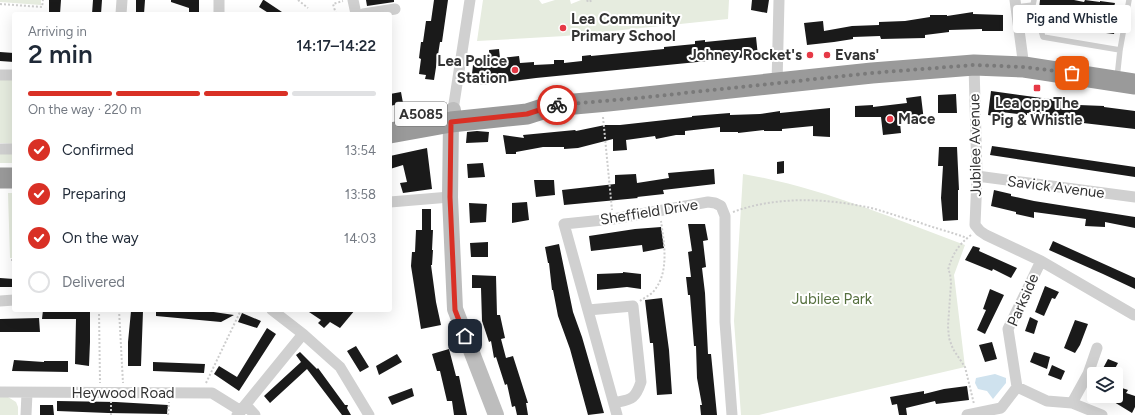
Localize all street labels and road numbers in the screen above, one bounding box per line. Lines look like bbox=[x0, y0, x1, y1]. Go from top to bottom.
street label: Jubilee Avenue bbox=[965, 94, 985, 196]
road number: A5085 bbox=[395, 102, 447, 126]
street label: Savick Avenue bbox=[1006, 172, 1106, 202]
street label: Sheffield Drive bbox=[599, 195, 699, 229]
street label: Parkside bbox=[1003, 271, 1043, 329]
street label: Heywood Road bbox=[71, 384, 175, 402]

